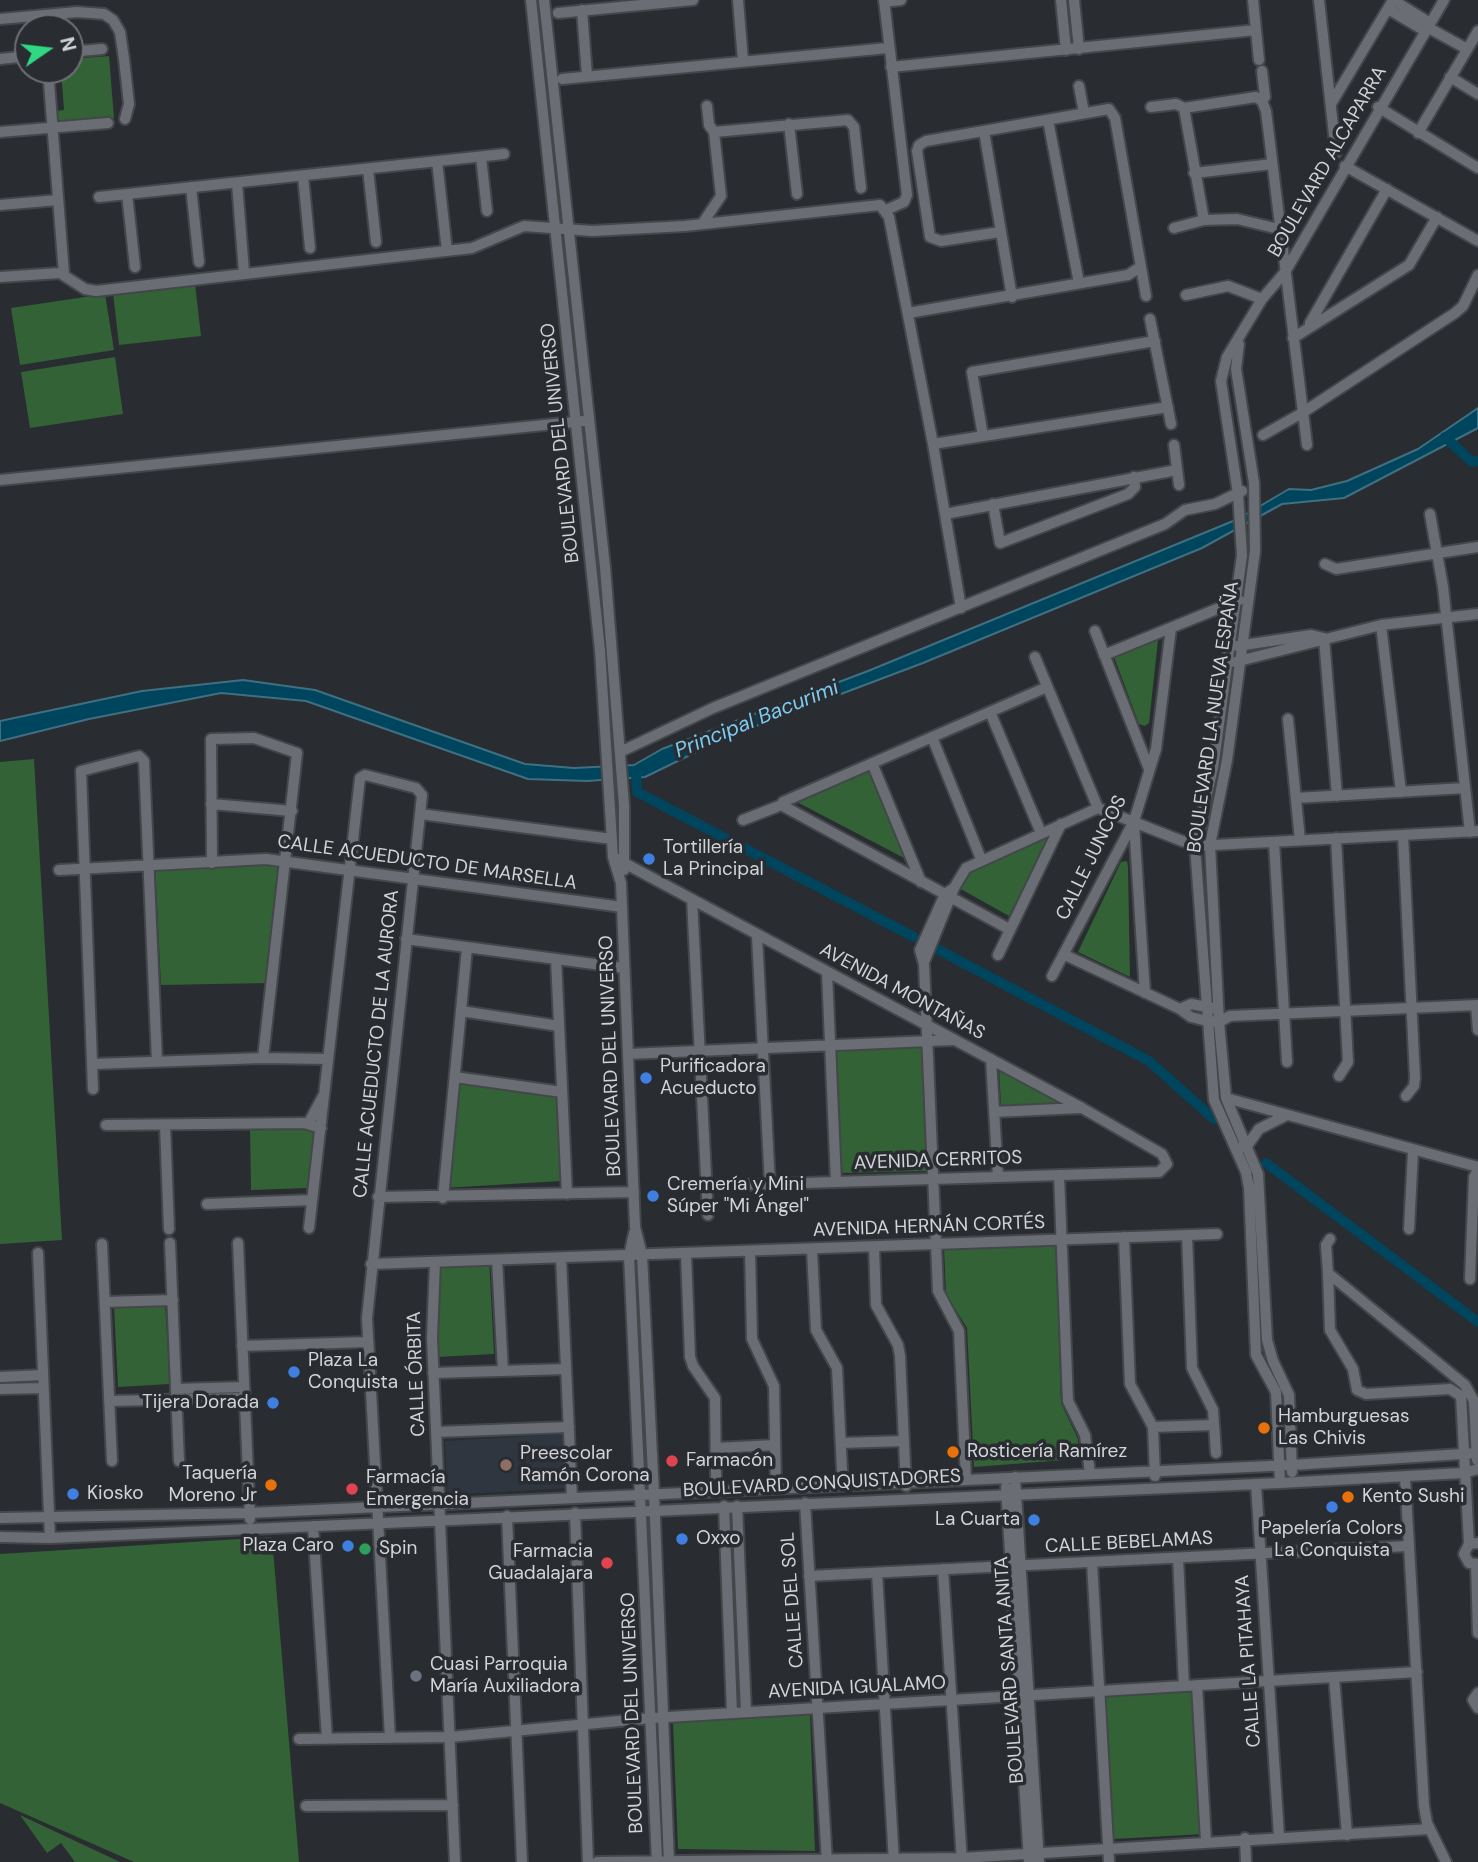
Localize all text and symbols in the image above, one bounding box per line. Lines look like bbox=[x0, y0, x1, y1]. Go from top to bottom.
north arrow bbox=[14, 14, 84, 84]
text: N bbox=[54, 35, 82, 54]
street label: BOULEVARD ALCAPARRA bbox=[1264, 62, 1392, 262]
street label: BOULEVARD DEL UNIVERSO bbox=[537, 322, 585, 564]
street label: BOULEVARD LA NUEVA ESPAÑA bbox=[1184, 580, 1244, 854]
water label: Principal Bacurimi bbox=[671, 676, 843, 764]
street label: CALLE JUNCOS bbox=[1052, 792, 1132, 924]
street label: CALLE ACUEDUCTO DE MARSELLA bbox=[276, 831, 578, 895]
place label: Tortillería La Principal bbox=[663, 837, 764, 881]
marker: Tortillería La Principal bbox=[641, 851, 657, 867]
street label: CALLE ACUEDUCTO DE LA AURORA bbox=[349, 889, 405, 1199]
street label: BOULEVARD DEL UNIVERSO bbox=[595, 935, 627, 1177]
street label: AVENIDA MONTAÑAS bbox=[815, 939, 989, 1045]
place label: Purificadora Acueducto bbox=[660, 1056, 766, 1100]
marker: Purificadora Acueducto bbox=[638, 1070, 654, 1086]
street label: AVENIDA CERRITOS bbox=[853, 1147, 1023, 1175]
place label: Cremería y Mini Súper "Mi Ángel" bbox=[667, 1174, 809, 1218]
marker: Cremería y Mini Súper "Mi Ángel" bbox=[645, 1188, 661, 1204]
street label: AVENIDA HERNÁN CORTÉS bbox=[812, 1212, 1046, 1242]
street label: CALLE ÓRBITA bbox=[403, 1311, 431, 1437]
place label: Plaza La Conquista bbox=[308, 1350, 398, 1394]
marker: Plaza La Conquista bbox=[286, 1364, 302, 1380]
place label: Tijera Dorada bbox=[142, 1392, 259, 1414]
marker: Tijera Dorada bbox=[265, 1395, 281, 1411]
place label: Hamburguesas Las Chivis bbox=[1278, 1406, 1409, 1450]
marker: Hamburguesas Las Chivis bbox=[1256, 1420, 1272, 1436]
place label: Rosticería Ramírez bbox=[967, 1441, 1127, 1463]
place label: Preescolar Ramón Corona bbox=[520, 1443, 650, 1487]
marker: Rosticería Ramírez bbox=[945, 1444, 961, 1460]
place label: Farmacón bbox=[686, 1450, 773, 1472]
marker: Farmacón bbox=[664, 1453, 680, 1469]
marker: Preescolar Ramón Corona bbox=[498, 1457, 514, 1473]
place label: Taquería Moreno Jr bbox=[169, 1463, 257, 1507]
street label: BOULEVARD CONQUISTADORES bbox=[682, 1465, 962, 1503]
place label: Farmacía Emergencia bbox=[366, 1467, 469, 1511]
marker: Taquería Moreno Jr bbox=[263, 1477, 279, 1493]
marker: Farmacía Emergencia bbox=[344, 1481, 360, 1497]
place label: Kiosko bbox=[87, 1483, 144, 1505]
marker: Kiosko bbox=[65, 1486, 81, 1502]
place label: Kento Sushi bbox=[1362, 1486, 1465, 1508]
marker: Kento Sushi bbox=[1340, 1489, 1356, 1505]
marker: Papelería Colors La Conquista bbox=[1324, 1499, 1340, 1515]
place label: La Cuarta bbox=[935, 1509, 1020, 1531]
marker: La Cuarta bbox=[1026, 1512, 1042, 1528]
place label: Papelería Colors La Conquista bbox=[1261, 1518, 1403, 1562]
street label: CALLE BEBELAMAS bbox=[1044, 1527, 1214, 1559]
place label: Oxxo bbox=[696, 1528, 740, 1550]
marker: Oxxo bbox=[674, 1531, 690, 1547]
street label: CALLE DEL SOL bbox=[777, 1531, 809, 1669]
place label: Plaza Caro bbox=[242, 1535, 334, 1557]
marker: Plaza Caro bbox=[340, 1538, 356, 1554]
place label: Spin bbox=[379, 1538, 417, 1560]
marker: Spin bbox=[357, 1541, 373, 1557]
place label: Farmacia Guadalajara bbox=[488, 1541, 593, 1585]
marker: Farmacia Guadalajara bbox=[599, 1555, 615, 1571]
street label: BOULEVARD SANTA ANITA bbox=[991, 1556, 1029, 1784]
street label: CALLE LA PITAHAYA bbox=[1232, 1574, 1266, 1748]
street label: BOULEVARD DEL UNIVERSO bbox=[617, 1592, 649, 1834]
place label: Cuasi Parroquia María Auxiliadora bbox=[430, 1654, 580, 1698]
marker: Cuasi Parroquia María Auxiliadora bbox=[408, 1668, 424, 1684]
street label: AVENIDA IGUALAMO bbox=[767, 1672, 947, 1704]

